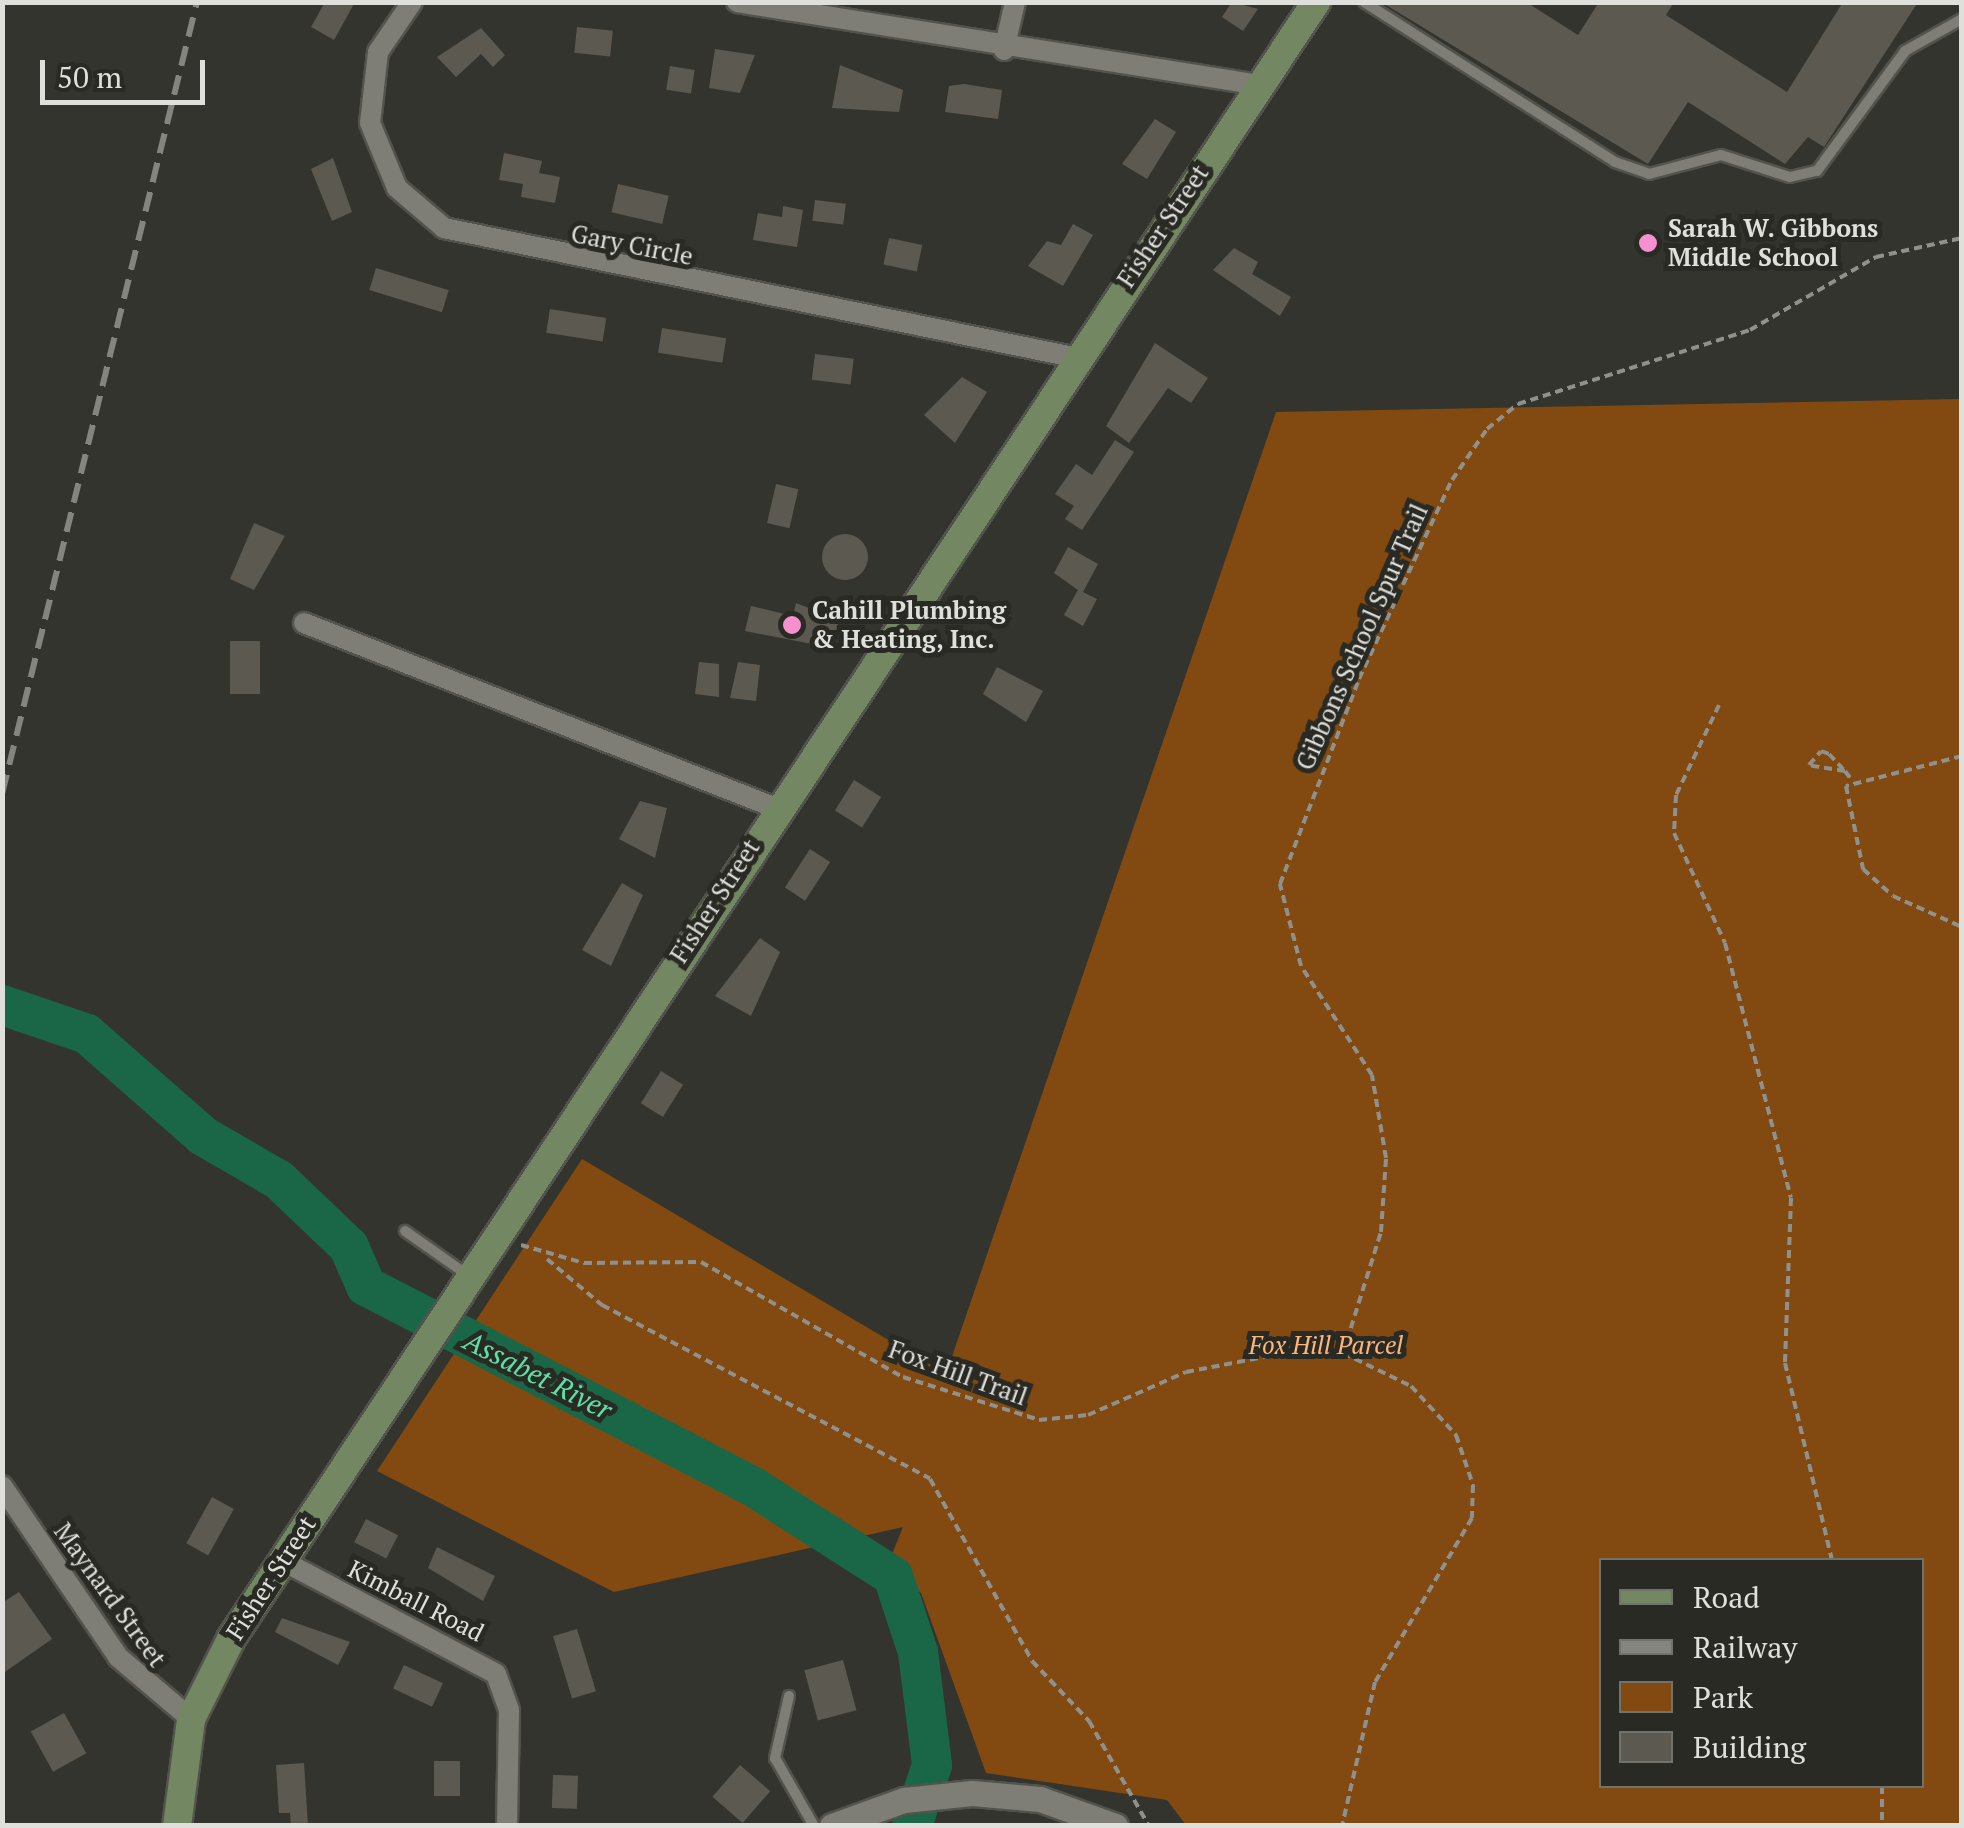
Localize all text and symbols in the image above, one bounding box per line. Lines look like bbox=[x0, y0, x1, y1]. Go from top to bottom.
scale bar bbox=[45, 40, 210, 102]
text: 50 m bbox=[57, 57, 122, 97]
street label: Fisher Street bbox=[1111, 159, 1215, 293]
place label: Sarah W. Gibbons Middle School bbox=[1668, 214, 1879, 273]
street label: Gary Circle bbox=[569, 218, 695, 272]
marker: Sarah W. Gibbons Middle School bbox=[1637, 232, 1659, 254]
street label: Gibbons School Spur Trail bbox=[1290, 499, 1434, 775]
place label: Cahill Plumbing & Heating, Inc. bbox=[812, 596, 1006, 655]
marker: Cahill Plumbing & Heating, Inc. bbox=[781, 614, 803, 636]
street label: Fisher Street bbox=[664, 833, 766, 969]
water label: Assabet River bbox=[458, 1323, 618, 1427]
park label: Fox Hill Parcel bbox=[1249, 1330, 1403, 1360]
street label: Fox Hill Trail bbox=[885, 1334, 1031, 1412]
street label: Fisher Street bbox=[220, 1510, 322, 1646]
street label: Maynard Street bbox=[48, 1517, 172, 1673]
street label: Kimball Road bbox=[343, 1554, 489, 1648]
legend bbox=[1599, 1558, 1924, 1788]
text: Road bbox=[1693, 1577, 1760, 1617]
text: Railway bbox=[1693, 1627, 1797, 1667]
text: Park bbox=[1693, 1677, 1753, 1717]
text: Building bbox=[1693, 1727, 1806, 1767]

